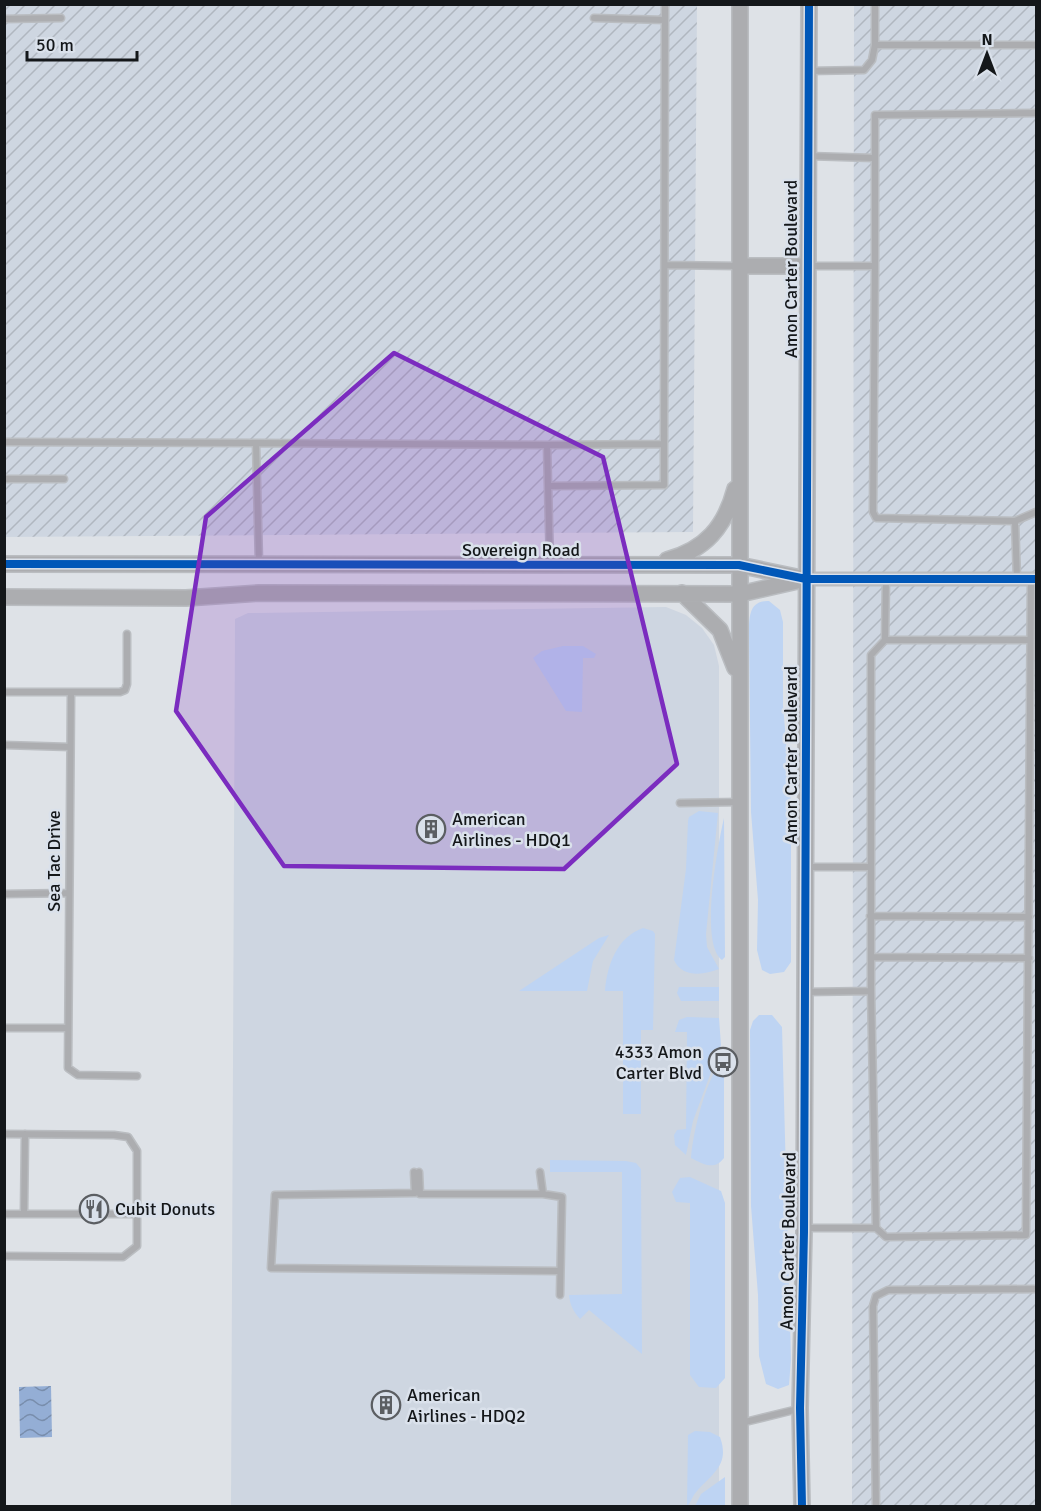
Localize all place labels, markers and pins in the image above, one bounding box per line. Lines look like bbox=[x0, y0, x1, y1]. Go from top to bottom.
place label: American Airlines - HDQ1 bbox=[452, 808, 571, 851]
building icon: American Airlines - HDQ1 bbox=[415, 813, 447, 845]
place label: 4333 Amon Carter Blvd bbox=[615, 1041, 702, 1084]
bus stop icon: 4333 Amon Carter Blvd bbox=[707, 1046, 739, 1078]
restaurant icon: Cubit Donuts bbox=[78, 1193, 110, 1225]
place label: Cubit Donuts bbox=[115, 1198, 215, 1220]
place label: American Airlines - HDQ2 bbox=[407, 1384, 526, 1427]
building icon: American Airlines - HDQ2 bbox=[370, 1389, 402, 1421]

